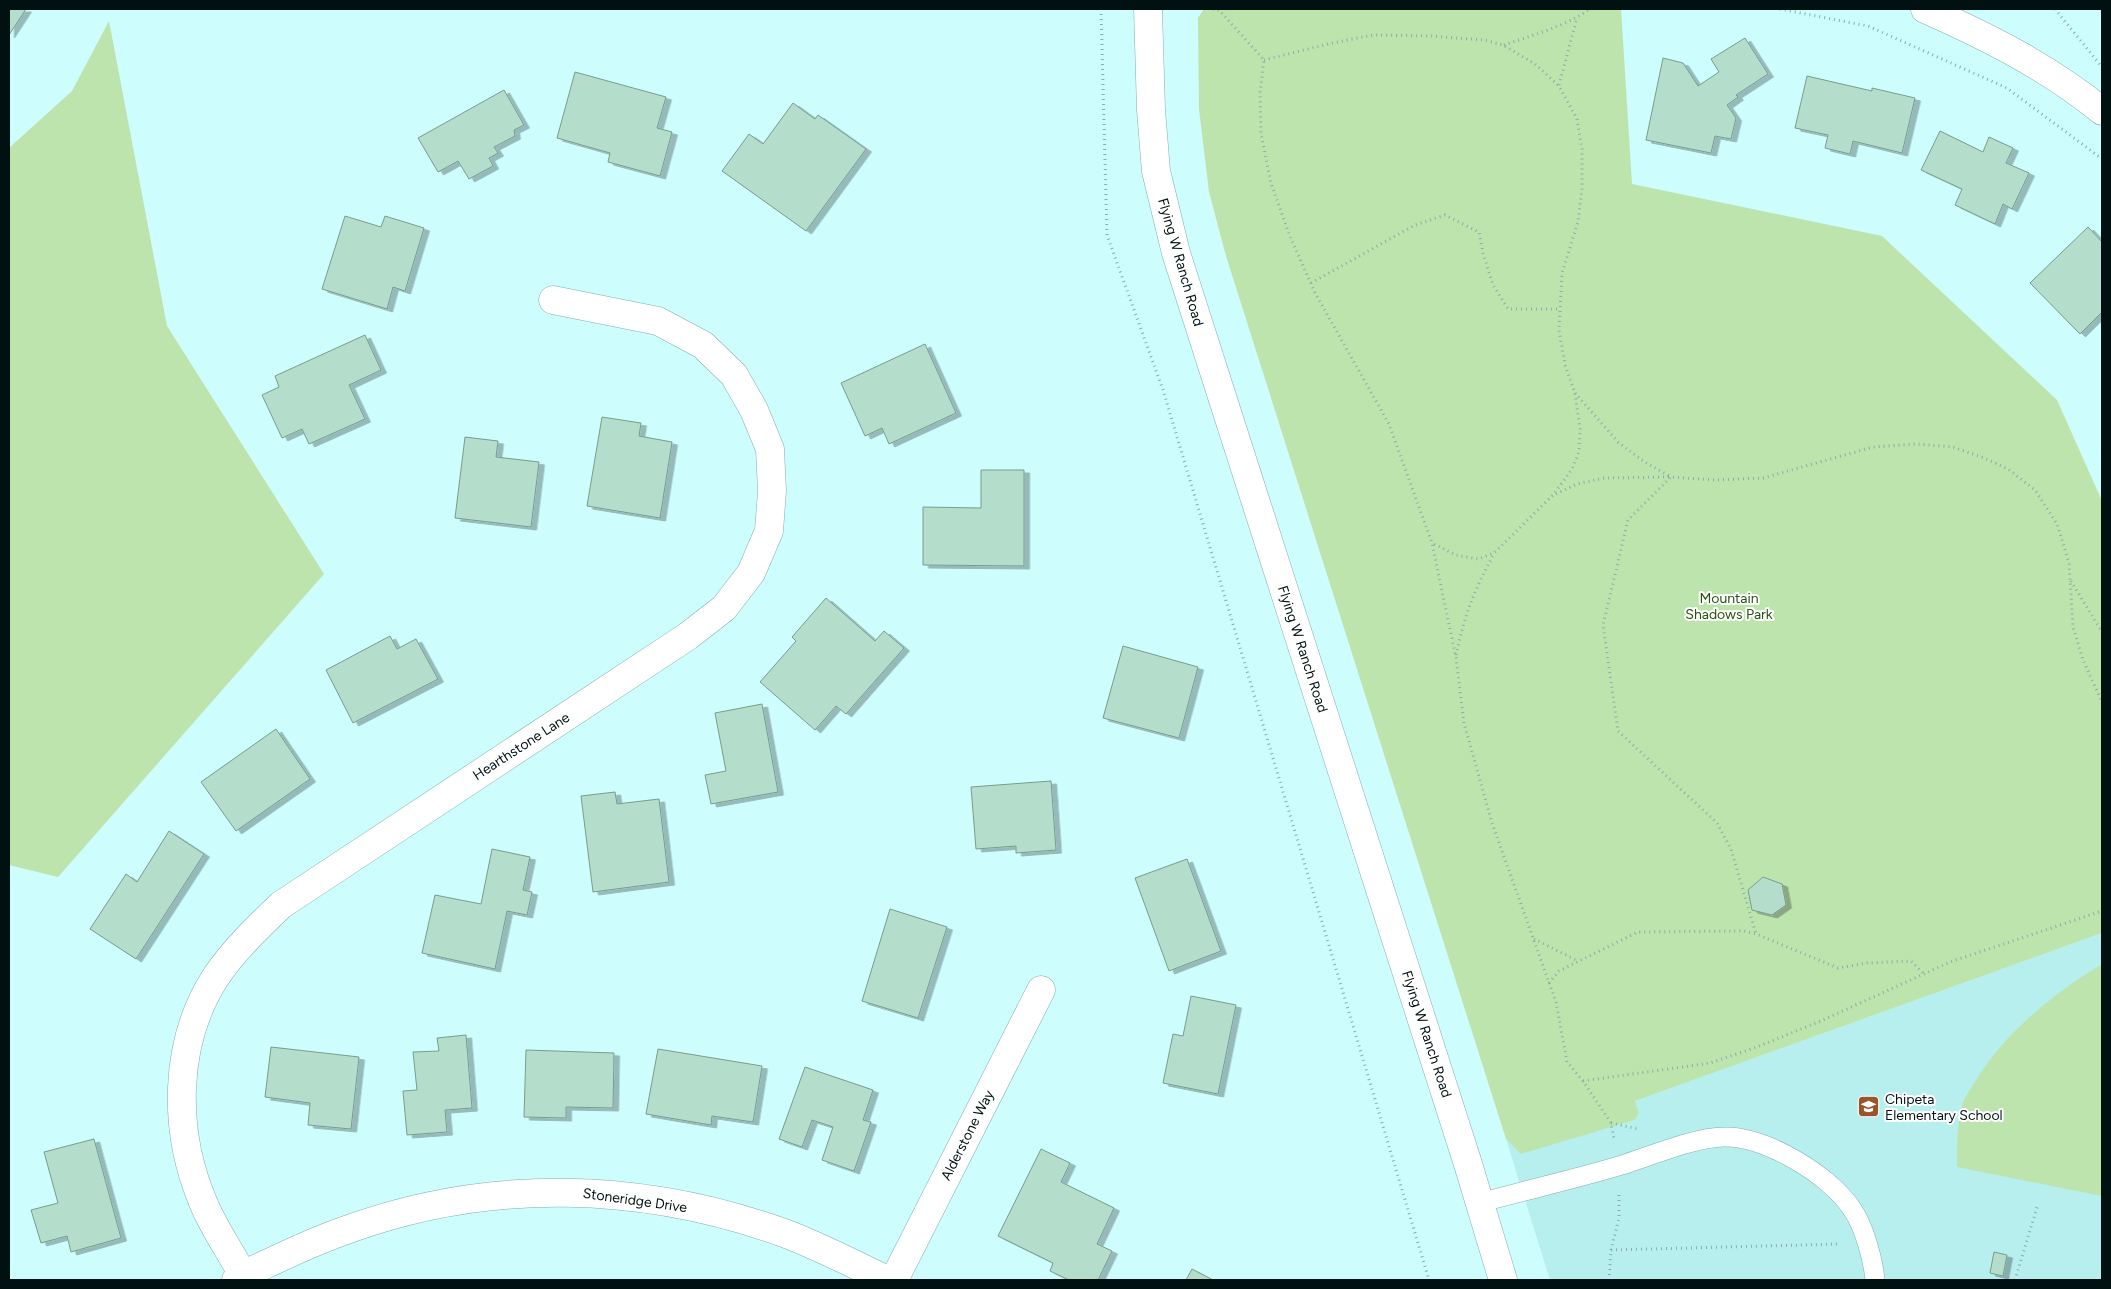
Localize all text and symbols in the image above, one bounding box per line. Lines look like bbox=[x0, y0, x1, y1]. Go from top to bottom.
street label: Flying W Ranch Road bbox=[1154, 196, 1207, 328]
street label: Flying W Ranch Road bbox=[1274, 584, 1331, 715]
park label: Mountain Shadows Park bbox=[1685, 590, 1773, 623]
street label: Hearthstone Lane bbox=[470, 709, 573, 784]
street label: Flying W Ranch Road bbox=[1398, 969, 1455, 1100]
street label: Alderstone Way bbox=[937, 1087, 998, 1183]
place label: Chipeta Elementary School bbox=[1885, 1091, 2003, 1124]
school or university icon: Chipeta Elementary School bbox=[1857, 1095, 1881, 1119]
street label: Stoneridge Drive bbox=[582, 1185, 689, 1216]

